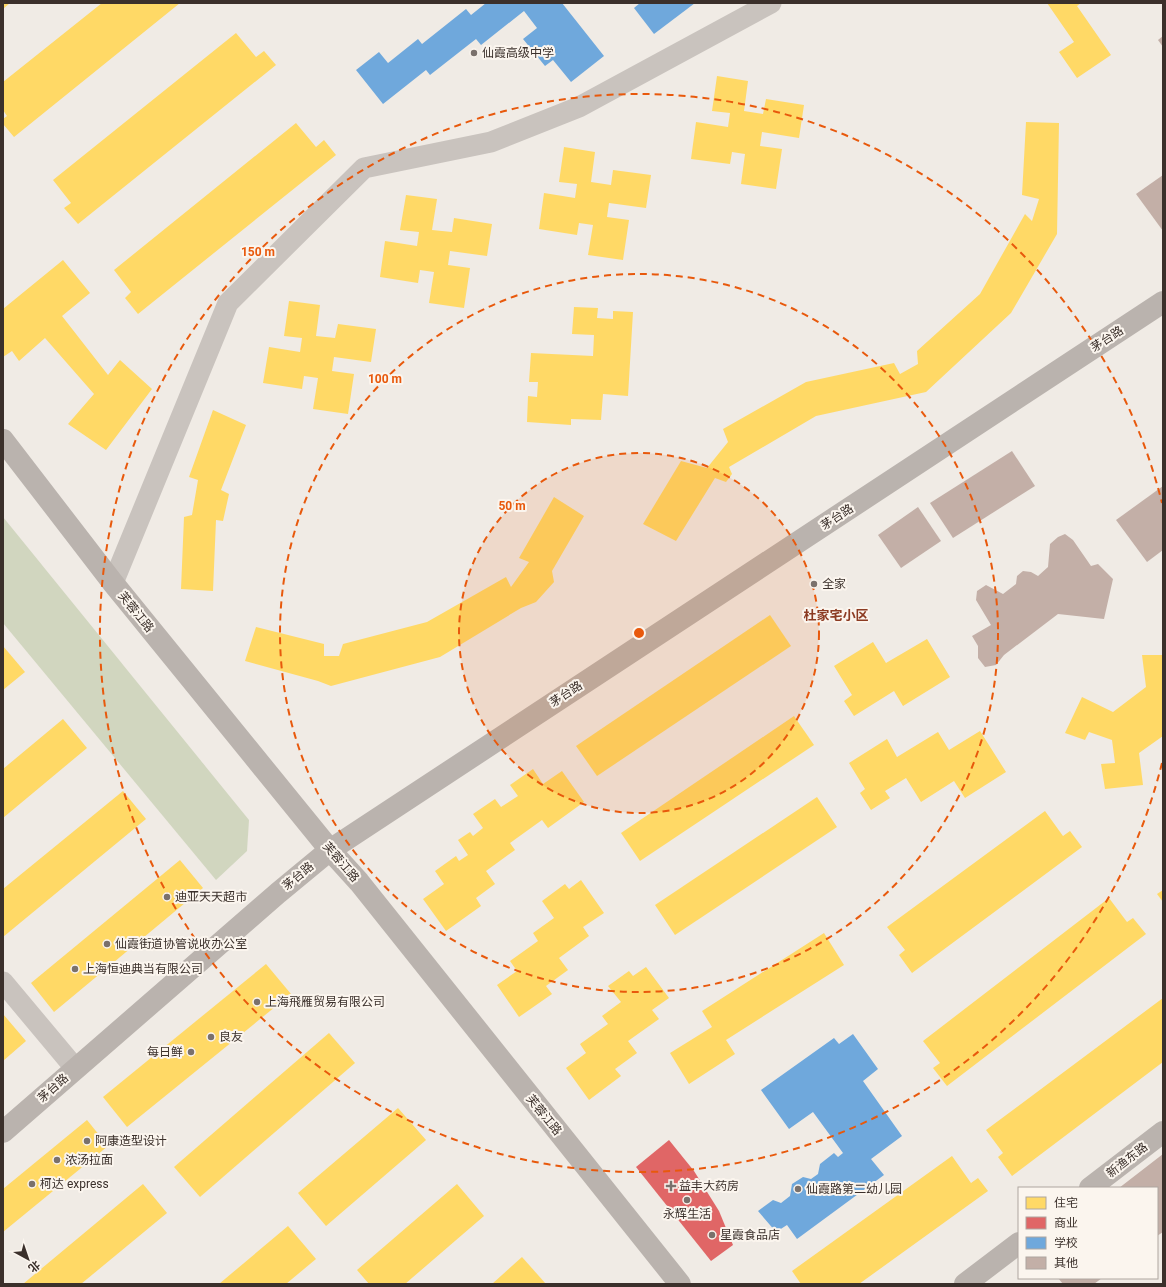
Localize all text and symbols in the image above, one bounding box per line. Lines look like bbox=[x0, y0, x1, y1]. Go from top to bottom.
place label: 仙霞高级中学 bbox=[482, 46, 554, 60]
marker: 仙霞高级中学 bbox=[469, 48, 479, 58]
text: 150 m bbox=[241, 245, 275, 259]
street label: 茅台路 bbox=[1088, 323, 1126, 355]
text: 100 m bbox=[368, 372, 402, 386]
text: 50 m bbox=[498, 499, 526, 513]
street label: 茅台路 bbox=[818, 501, 856, 533]
place label: 全家 bbox=[822, 577, 846, 591]
marker: 全家 bbox=[809, 579, 819, 589]
street label: 芙蓉江路 bbox=[115, 589, 157, 635]
district label: 杜家宅小区 bbox=[803, 608, 869, 623]
centre of rings bbox=[632, 626, 646, 640]
street label: 茅台路 bbox=[547, 678, 585, 710]
street label: 芙蓉江路 bbox=[320, 839, 362, 885]
street label: 茅台路 bbox=[280, 859, 316, 893]
place label: 迪亚天天超市 bbox=[175, 890, 247, 904]
marker: 迪亚天天超市 bbox=[162, 892, 172, 902]
place label: 仙霞街道协管说收办公室 bbox=[115, 937, 247, 951]
marker: 仙霞街道协管说收办公室 bbox=[102, 939, 112, 949]
place label: 上海恒迪典当有限公司 bbox=[83, 962, 203, 976]
marker: 上海恒迪典当有限公司 bbox=[70, 964, 80, 974]
place label: 上海飛雁贸易有限公司 bbox=[265, 995, 385, 1009]
marker: 上海飛雁贸易有限公司 bbox=[252, 997, 262, 1007]
place label: 良友 bbox=[219, 1030, 243, 1044]
marker: 良友 bbox=[206, 1032, 216, 1042]
place label: 每日鲜 bbox=[147, 1045, 183, 1059]
marker: 每日鲜 bbox=[186, 1047, 196, 1057]
street label: 茅台路 bbox=[35, 1071, 71, 1105]
street label: 芙蓉江路 bbox=[523, 1092, 565, 1138]
place label: 阿康造型设计 bbox=[95, 1134, 167, 1148]
marker: 阿康造型设计 bbox=[82, 1136, 92, 1146]
street label: 新渔东路 bbox=[1104, 1140, 1150, 1180]
place label: 浓汤拉面 bbox=[65, 1153, 113, 1167]
marker: 浓汤拉面 bbox=[52, 1155, 62, 1165]
place label: 柯达 express bbox=[40, 1177, 109, 1191]
marker: 柯达 express bbox=[27, 1179, 37, 1189]
place label: 益丰大药房 bbox=[679, 1179, 739, 1193]
marker: 益丰大药房 bbox=[666, 1181, 676, 1191]
place label: 仙霞路第二幼儿园 bbox=[806, 1182, 902, 1196]
marker: 仙霞路第二幼儿园 bbox=[793, 1184, 803, 1194]
legend bbox=[1018, 1187, 1158, 1279]
marker: 永辉生活 bbox=[682, 1195, 692, 1205]
text: 住宅 bbox=[1054, 1196, 1078, 1210]
place label: 永辉生活 bbox=[663, 1207, 711, 1221]
text: 商业 bbox=[1054, 1216, 1078, 1230]
place label: 星霞食品店 bbox=[720, 1228, 780, 1242]
marker: 星霞食品店 bbox=[707, 1230, 717, 1240]
text: 学校 bbox=[1054, 1236, 1078, 1250]
north arrow bbox=[8, 1239, 48, 1279]
text: 其他 bbox=[1054, 1256, 1078, 1270]
text: 北 bbox=[26, 1258, 42, 1275]

